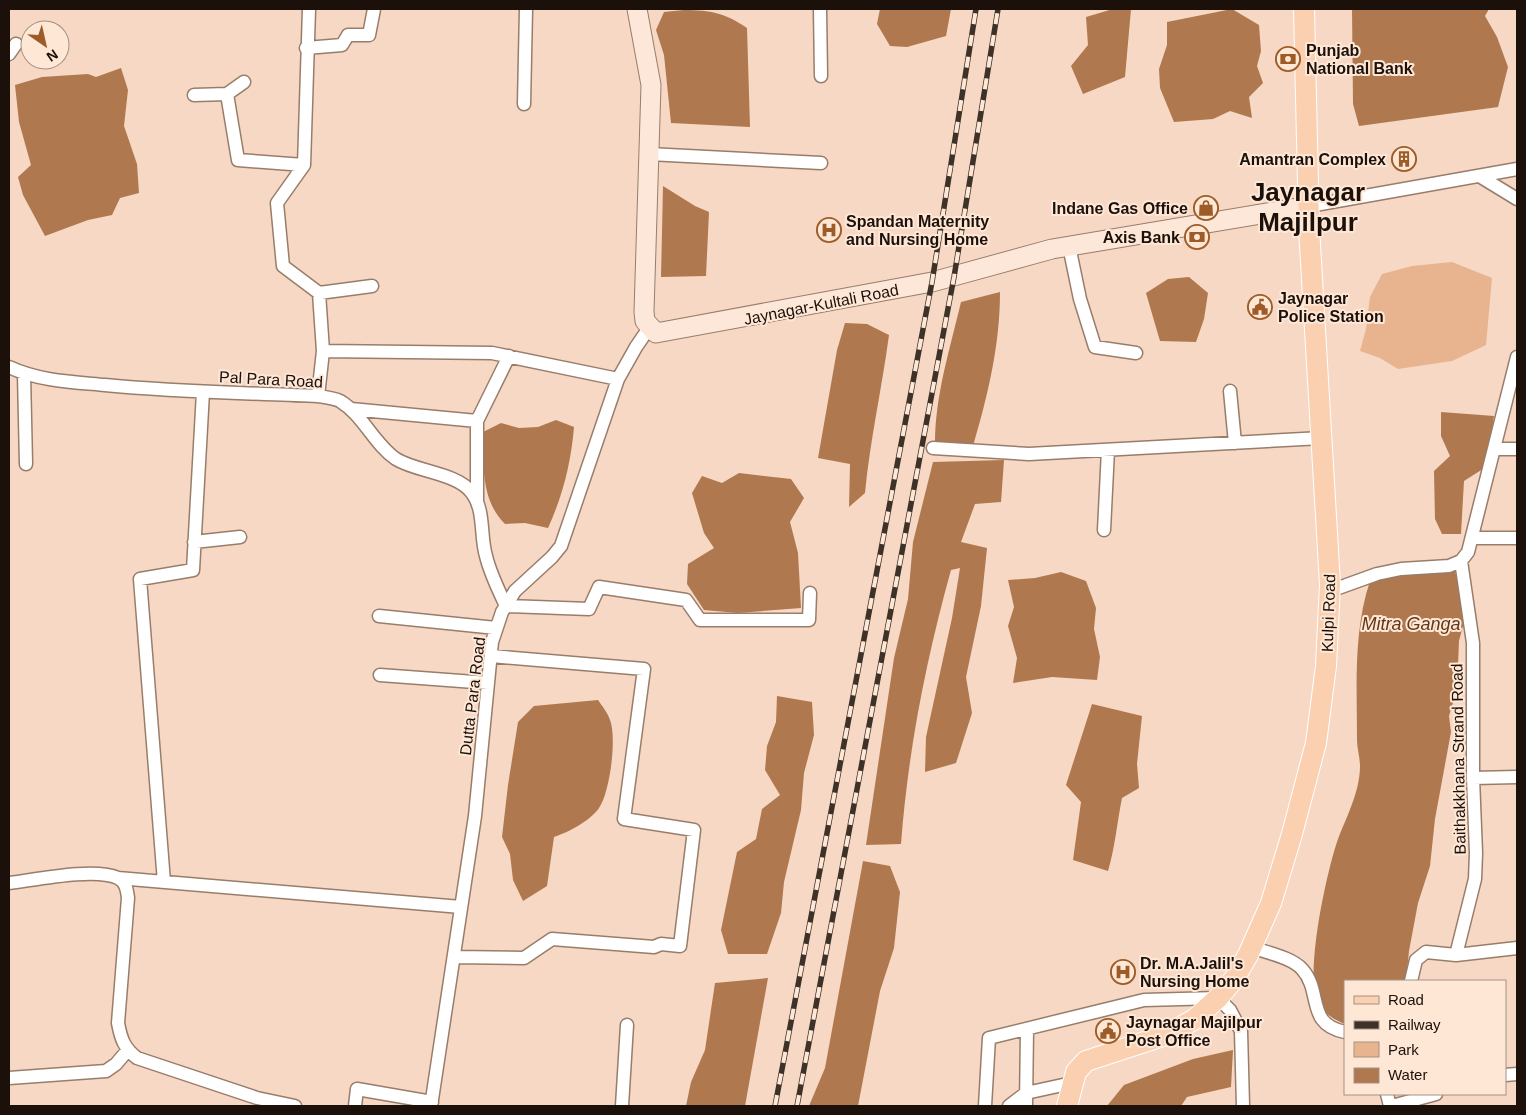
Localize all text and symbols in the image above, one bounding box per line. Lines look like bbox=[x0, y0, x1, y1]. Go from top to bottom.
north arrow bbox=[20, 20, 70, 70]
place label: Punjab National Bank bbox=[1306, 42, 1413, 77]
text: N bbox=[44, 46, 61, 65]
bank icon: Punjab National Bank bbox=[1275, 46, 1301, 72]
building icon: Amantran Complex bbox=[1391, 146, 1417, 172]
place label: Amantran Complex bbox=[1239, 151, 1386, 168]
district label: Jaynagar Majilpur bbox=[1251, 177, 1365, 237]
shop icon: Indane Gas Office bbox=[1193, 195, 1219, 221]
place label: Indane Gas Office bbox=[1052, 200, 1188, 217]
place label: Spandan Maternity and Nursing Home bbox=[846, 213, 989, 248]
hospital icon: Spandan Maternity and Nursing Home bbox=[816, 217, 842, 243]
bank icon: Axis Bank bbox=[1184, 224, 1210, 250]
place label: Axis Bank bbox=[1103, 229, 1180, 246]
street label: Jaynagar-Kultali Road bbox=[742, 281, 900, 328]
place label: Jaynagar Police Station bbox=[1278, 290, 1384, 325]
public building icon: Jaynagar Police Station bbox=[1247, 294, 1273, 320]
street label: Pal Para Road bbox=[219, 368, 323, 391]
street label: Kulpi Road bbox=[1319, 574, 1338, 652]
water label: Mitra Ganga bbox=[1361, 614, 1461, 634]
street label: Dutta Para Road bbox=[457, 636, 488, 756]
street label: Baithakkhana Strand Road bbox=[1448, 663, 1469, 855]
place label: Dr. M.A.Jalil's Nursing Home bbox=[1140, 955, 1249, 990]
hospital icon: Dr. M.A.Jalil's Nursing Home bbox=[1110, 959, 1136, 985]
legend bbox=[1344, 980, 1506, 1095]
text: Road bbox=[1388, 991, 1424, 1008]
place label: Jaynagar Majilpur Post Office bbox=[1126, 1014, 1262, 1049]
text: Railway bbox=[1388, 1016, 1441, 1033]
public building icon: Jaynagar Majilpur Post Office bbox=[1095, 1018, 1121, 1044]
text: Park bbox=[1388, 1041, 1419, 1058]
text: Water bbox=[1388, 1066, 1427, 1083]

